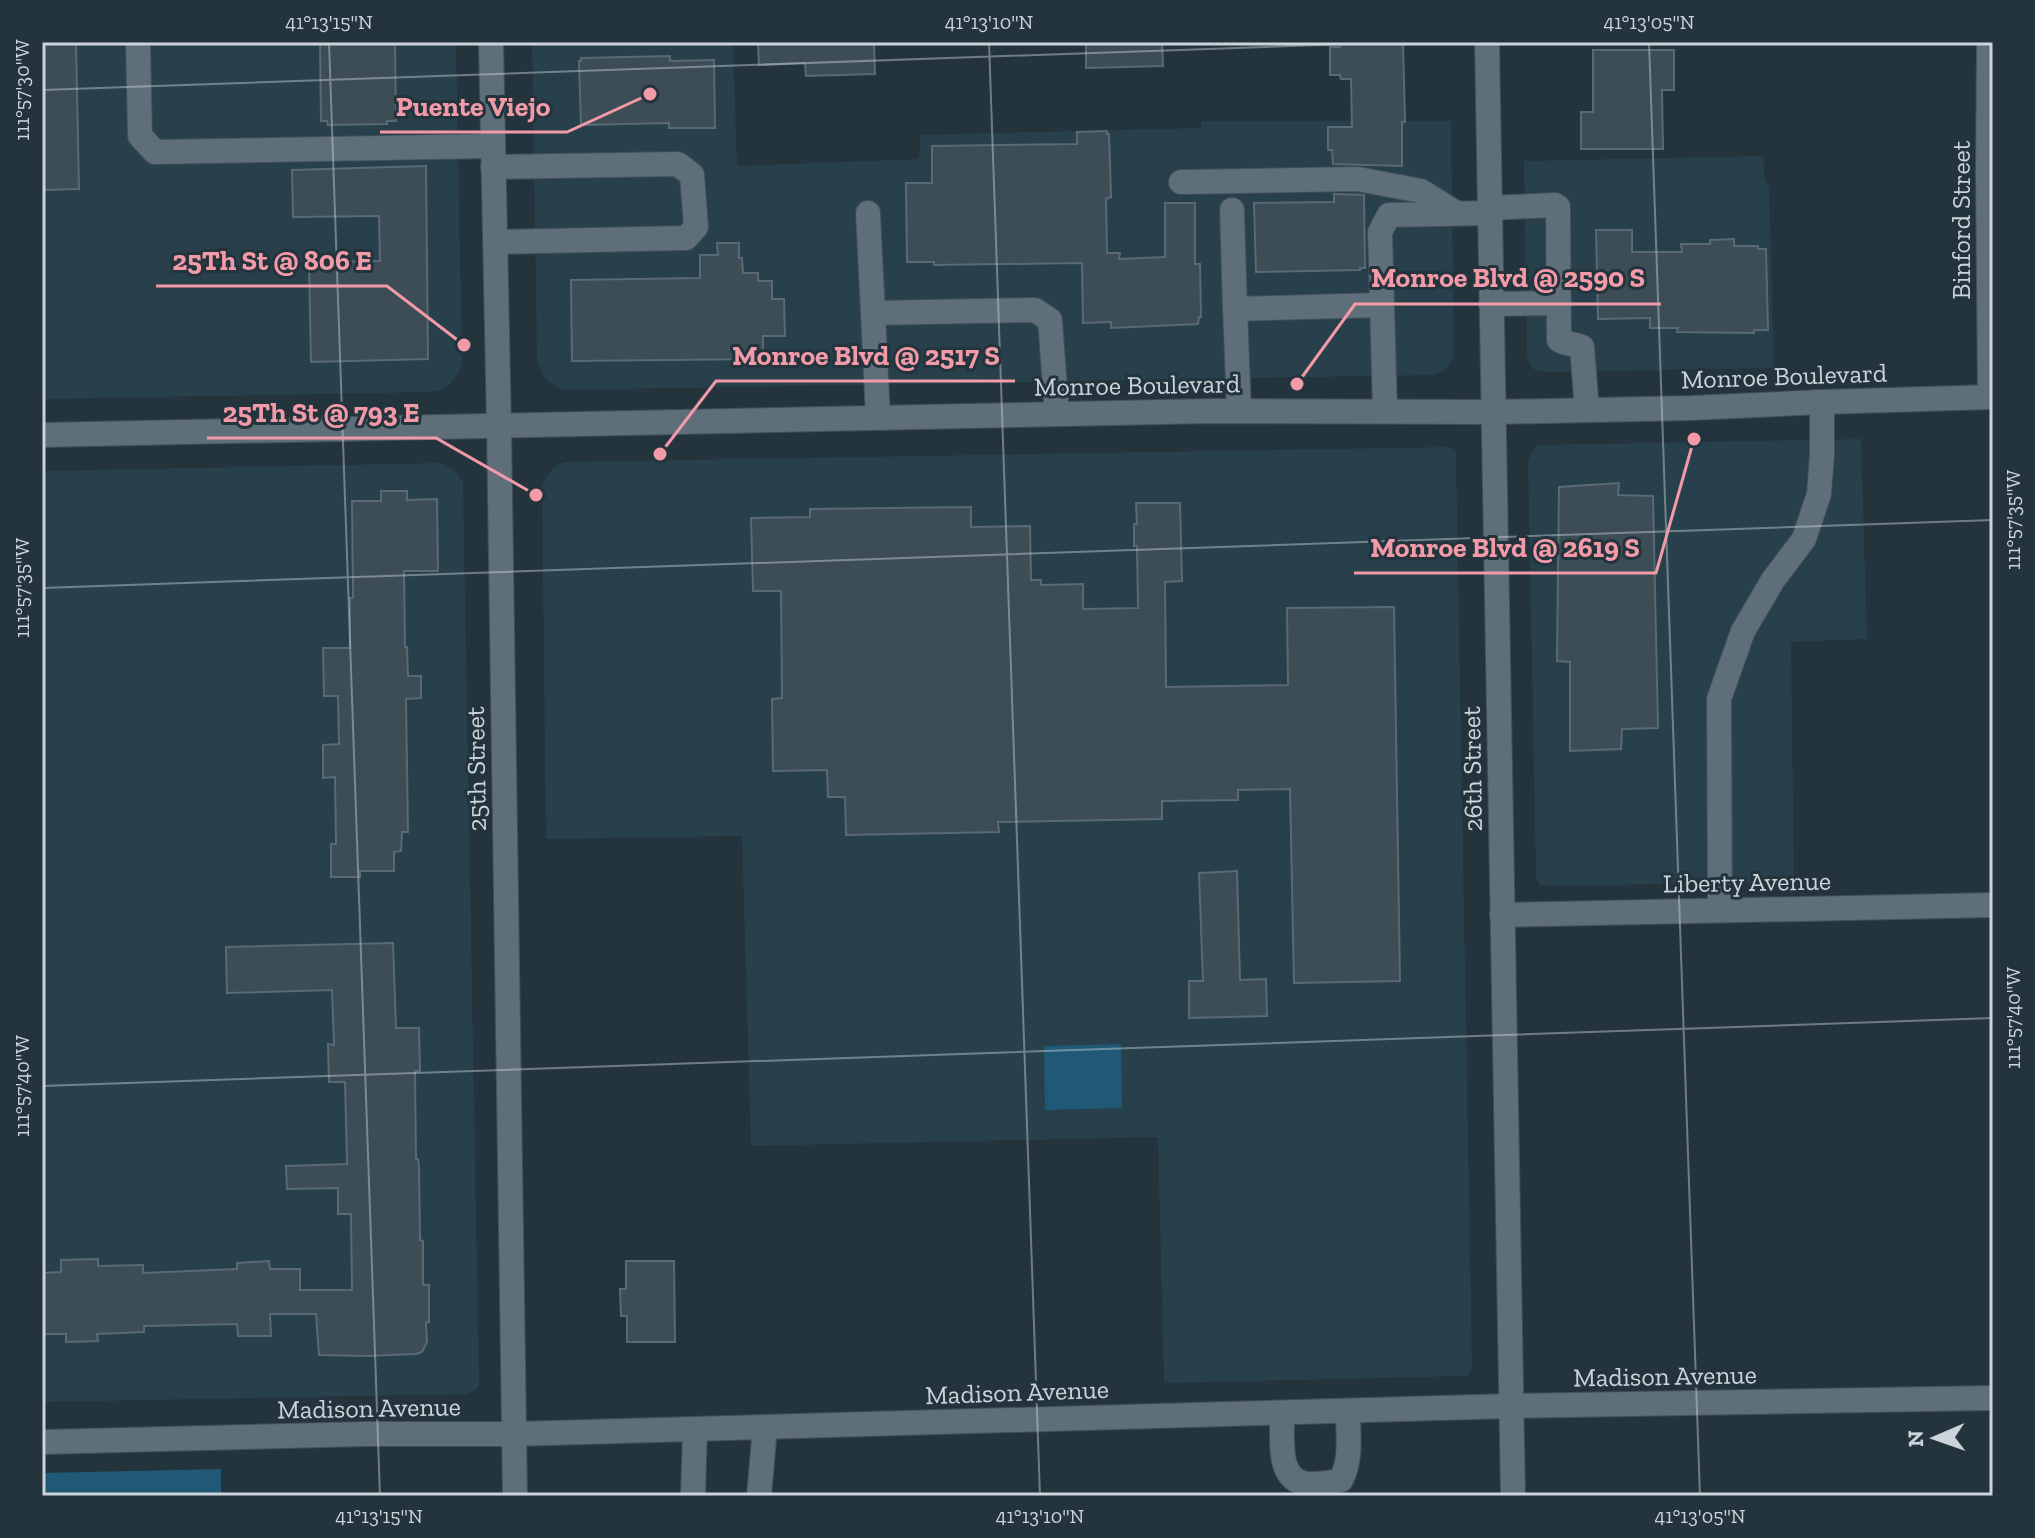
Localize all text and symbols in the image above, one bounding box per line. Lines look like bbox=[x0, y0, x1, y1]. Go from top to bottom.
text: 41°13'15"N bbox=[285, 10, 373, 34]
text: 41°13'10"N bbox=[945, 10, 1034, 34]
text: 41°13'05"N bbox=[1603, 10, 1695, 34]
text: 111°57'30"W bbox=[10, 39, 34, 141]
callout: Puente Viejo bbox=[380, 80, 567, 132]
text: Puente Viejo bbox=[396, 90, 551, 123]
street label: Binford Street bbox=[1945, 140, 1977, 299]
callout: 25Th St @ 806 E bbox=[156, 234, 387, 286]
text: 25Th St @ 806 E bbox=[172, 244, 372, 277]
callout: Monroe Blvd @ 2590 S bbox=[1355, 252, 1661, 304]
text: Monroe Blvd @ 2590 S bbox=[1371, 261, 1645, 294]
callout: Monroe Blvd @ 2517 S bbox=[716, 329, 1015, 381]
text: Monroe Blvd @ 2517 S bbox=[732, 339, 1000, 372]
street label: Monroe Boulevard bbox=[1680, 356, 1888, 396]
street label: Monroe Boulevard bbox=[1034, 367, 1240, 403]
callout: 25Th St @ 793 E bbox=[207, 386, 436, 438]
text: 25Th St @ 793 E bbox=[222, 396, 420, 429]
text: 111°57'35"W bbox=[2001, 470, 2025, 570]
callout: Monroe Blvd @ 2619 S bbox=[1354, 521, 1656, 573]
text: Monroe Blvd @ 2619 S bbox=[1370, 531, 1640, 564]
text: 111°57'35"W bbox=[10, 538, 34, 638]
street label: 25th Street bbox=[459, 706, 493, 832]
street label: 26th Street bbox=[1455, 706, 1489, 832]
street label: Liberty Avenue bbox=[1663, 865, 1831, 899]
text: 111°57'40"W bbox=[2001, 967, 2025, 1069]
text: 111°57'40"W bbox=[10, 1035, 34, 1137]
street label: Madison Avenue bbox=[1573, 1358, 1757, 1394]
street label: Madison Avenue bbox=[925, 1373, 1109, 1411]
street label: Madison Avenue bbox=[277, 1390, 461, 1426]
north arrow bbox=[1895, 1398, 1975, 1478]
text: N bbox=[1902, 1430, 1929, 1448]
text: 41°13'15"N bbox=[335, 1504, 423, 1528]
text: 41°13'10"N bbox=[996, 1504, 1085, 1528]
text: 41°13'05"N bbox=[1654, 1504, 1746, 1528]

